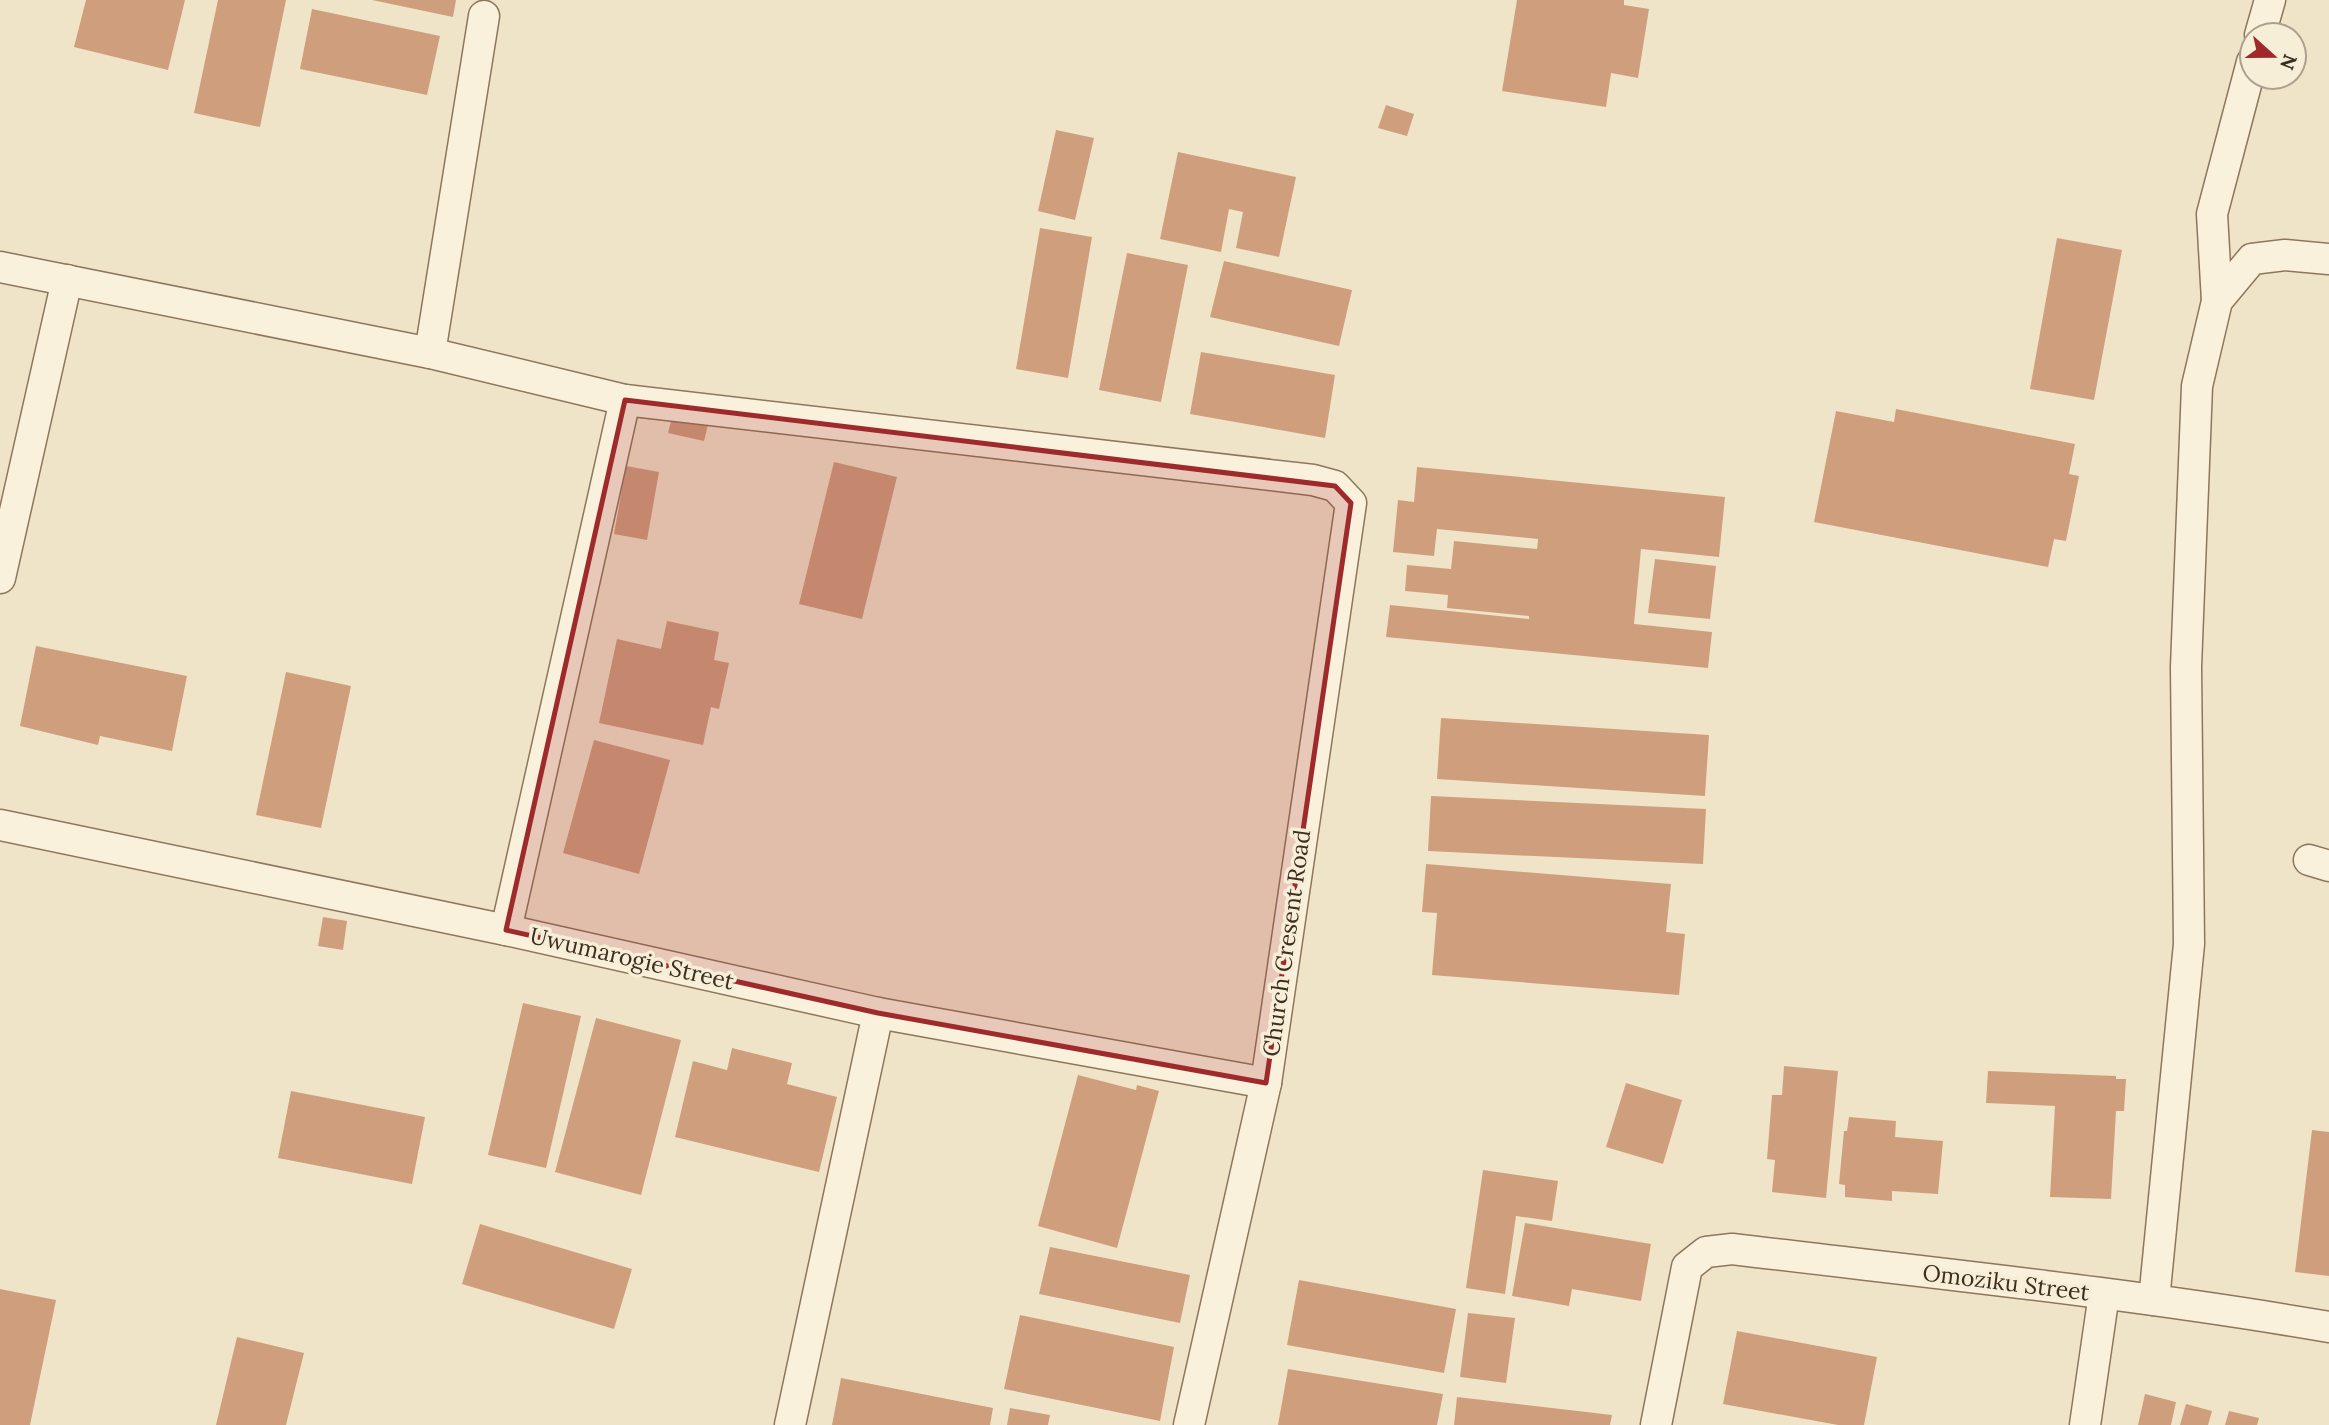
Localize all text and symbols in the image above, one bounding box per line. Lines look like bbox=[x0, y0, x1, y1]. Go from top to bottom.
north arrow bbox=[2238, 21, 2308, 91]
text: N bbox=[2275, 51, 2303, 74]
street label: Church Cresent Road bbox=[1256, 827, 1316, 1058]
street label: Uwumarogie Street bbox=[527, 920, 737, 996]
street label: Omoziku Street bbox=[1921, 1257, 2091, 1307]

